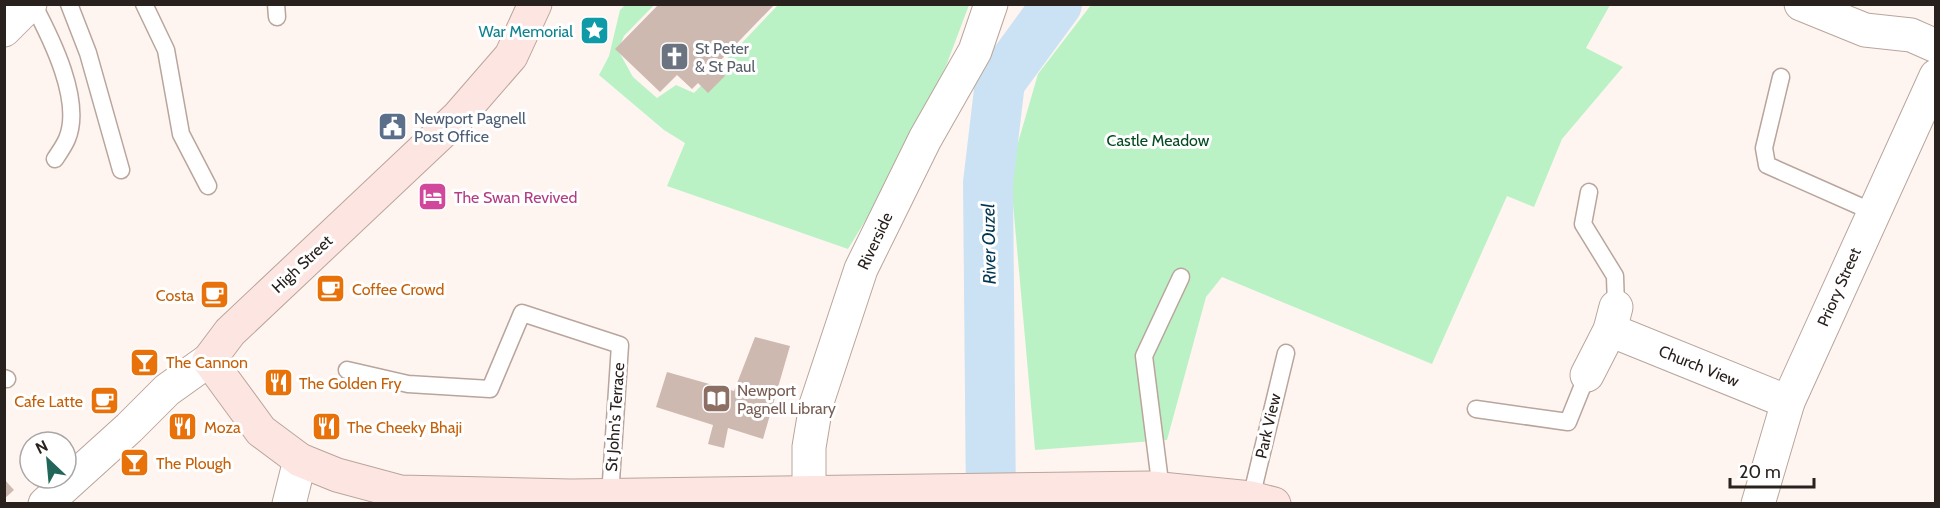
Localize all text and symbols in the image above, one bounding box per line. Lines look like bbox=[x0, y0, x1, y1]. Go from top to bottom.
place icon: War Memorial bbox=[578, 15, 610, 47]
place label: War Memorial bbox=[478, 22, 573, 41]
place label: St Peter & St Paul bbox=[695, 39, 755, 76]
church icon: St Peter & St Paul bbox=[658, 41, 690, 73]
place label: Newport Pagnell Post Office bbox=[414, 109, 526, 146]
public building icon: Newport Pagnell Post Office bbox=[377, 111, 409, 143]
park label: Castle Meadow bbox=[1107, 131, 1210, 150]
hotel icon: The Swan Revived bbox=[417, 181, 449, 213]
place label: The Swan Revived bbox=[454, 188, 577, 207]
water label: River Ouzel bbox=[977, 203, 1001, 285]
street label: Riverside bbox=[854, 209, 896, 273]
street label: High Street bbox=[268, 231, 337, 297]
street label: Priory Street bbox=[1813, 244, 1865, 329]
cafe icon: Coffee Crowd bbox=[315, 273, 347, 305]
cafe icon: Costa bbox=[199, 279, 231, 311]
place label: Coffee Crowd bbox=[352, 280, 444, 299]
place label: Costa bbox=[156, 286, 194, 305]
street label: Church View bbox=[1656, 341, 1742, 391]
bar icon: The Cannon bbox=[129, 346, 161, 378]
place label: The Cannon bbox=[166, 353, 248, 372]
street label: St John's Terrace bbox=[602, 362, 628, 472]
restaurant icon: The Golden Fry bbox=[262, 367, 294, 399]
place label: The Golden Fry bbox=[299, 374, 401, 393]
place label: Newport Pagnell Library bbox=[737, 381, 836, 418]
library icon: Newport Pagnell Library bbox=[700, 383, 732, 415]
cafe icon: Cafe Latte bbox=[88, 385, 120, 417]
street label: Park View bbox=[1251, 391, 1285, 460]
place label: Cafe Latte bbox=[14, 392, 83, 411]
restaurant icon: Moza bbox=[167, 411, 199, 443]
restaurant icon: The Cheeky Bhaji bbox=[310, 411, 342, 443]
place label: Moza bbox=[204, 418, 241, 437]
place label: The Cheeky Bhaji bbox=[347, 418, 462, 437]
north arrow bbox=[18, 430, 78, 490]
text: N bbox=[32, 436, 51, 458]
bar icon: The Plough bbox=[119, 447, 151, 479]
scale bar bbox=[1730, 451, 1814, 489]
place label: The Plough bbox=[156, 454, 232, 473]
text: 20 m bbox=[1739, 461, 1781, 483]

